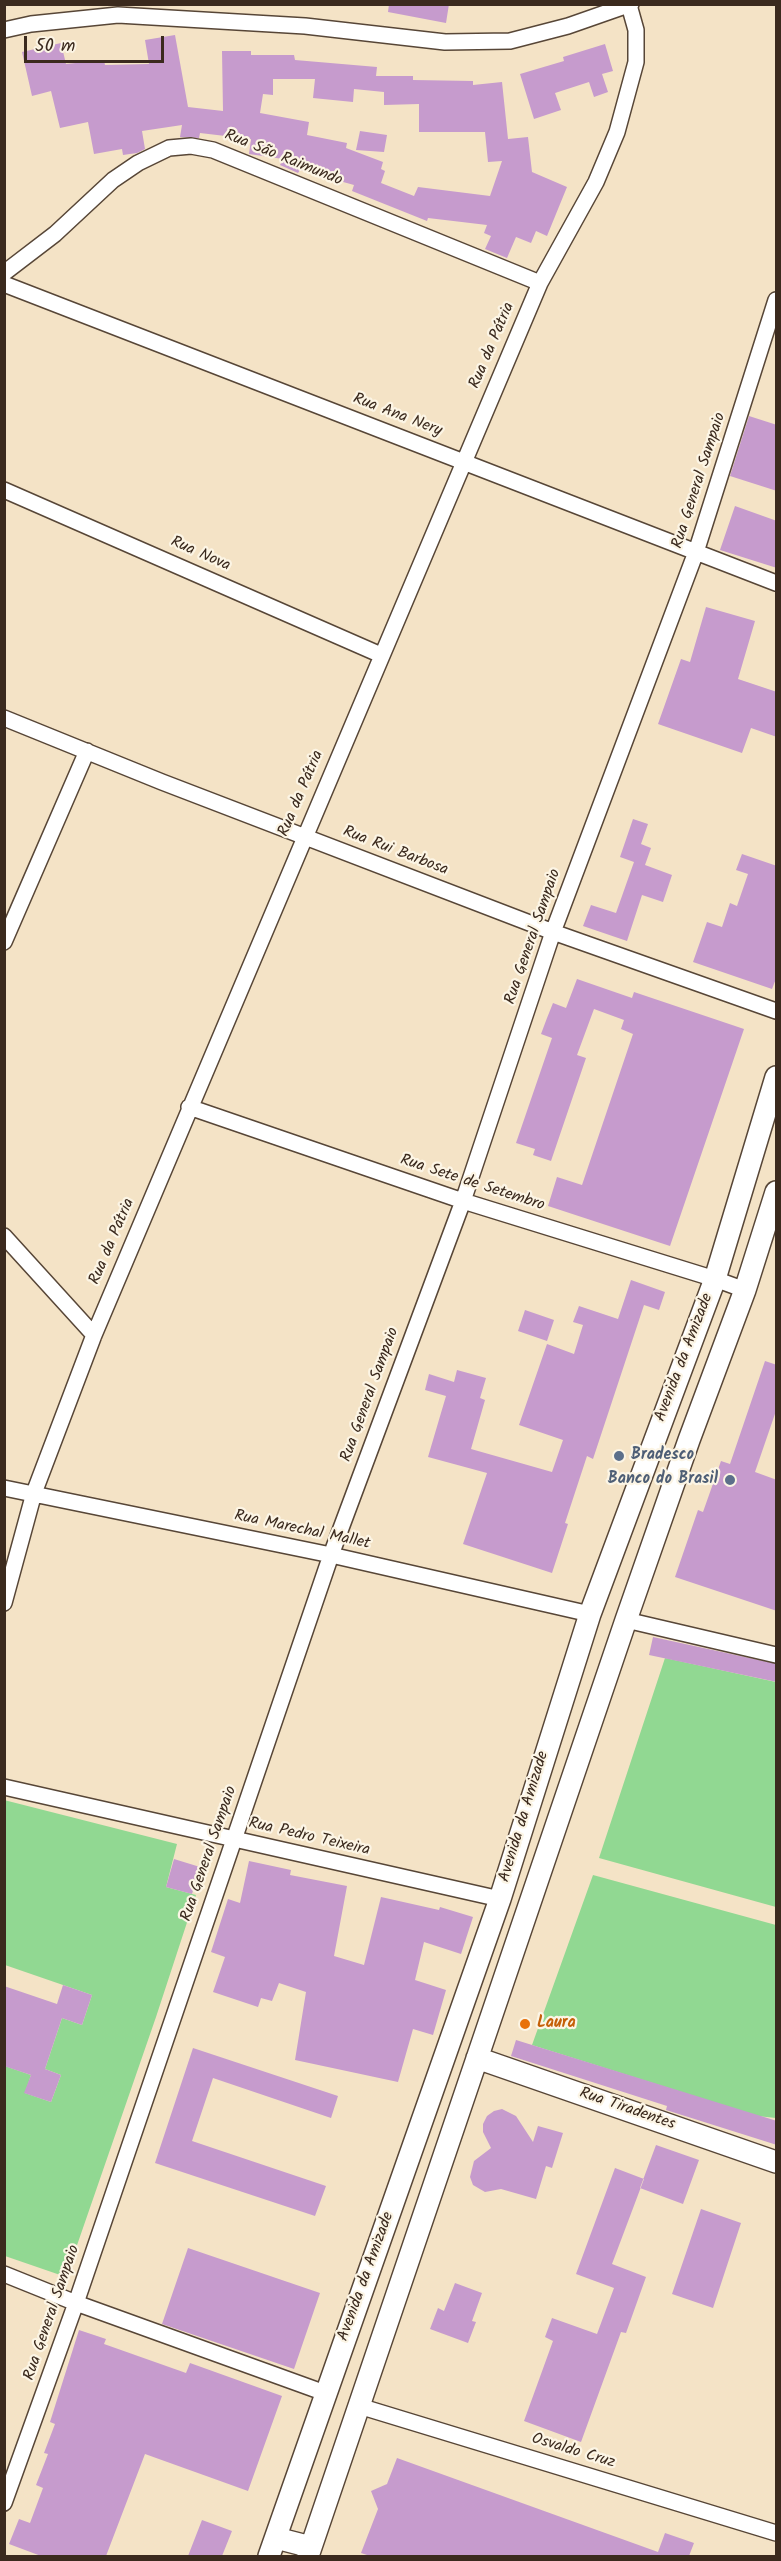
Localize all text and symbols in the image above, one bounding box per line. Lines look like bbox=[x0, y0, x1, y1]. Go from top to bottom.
scale bar bbox=[27, 24, 166, 62]
text: 50 m bbox=[35, 32, 75, 61]
street label: Rua São Raimundo bbox=[221, 127, 345, 191]
street label: Rua da Pátria bbox=[466, 300, 520, 392]
street label: Rua Ana Nery bbox=[350, 390, 444, 442]
street label: Rua General Sampaio bbox=[669, 411, 731, 551]
street label: Rua Nova bbox=[167, 533, 233, 577]
street label: Rua da Pátria bbox=[275, 748, 329, 840]
street label: Rua Rui Barbosa bbox=[340, 823, 450, 881]
street label: Rua General Sampaio bbox=[502, 867, 566, 1007]
street label: Rua Sete de Setembro bbox=[397, 1152, 547, 1216]
street label: Rua da Pátria bbox=[86, 1196, 140, 1288]
street label: Avenida da Amizade bbox=[652, 1291, 718, 1425]
street label: Rua General Sampaio bbox=[338, 1325, 404, 1465]
place label: Bradesco bbox=[631, 1446, 694, 1466]
marker: Bradesco bbox=[612, 1449, 626, 1463]
place label: Banco do Brasil bbox=[608, 1470, 718, 1490]
marker: Banco do Brasil bbox=[723, 1473, 737, 1487]
street label: Rua Marechal Mallet bbox=[232, 1507, 372, 1555]
street label: Avenida da Amizade bbox=[496, 1749, 554, 1885]
street label: Rua General Sampaio bbox=[178, 1784, 242, 1924]
street label: Rua Pedro Teixeira bbox=[246, 1815, 372, 1861]
place label: Laura bbox=[537, 2014, 576, 2034]
marker: Laura bbox=[518, 2017, 532, 2031]
street label: Rua Tiradentes bbox=[577, 2085, 677, 2135]
street label: Avenida da Amizade bbox=[335, 2210, 399, 2344]
street label: Rua General Sampaio bbox=[21, 2243, 85, 2383]
street label: Osvaldo Cruz bbox=[529, 2430, 617, 2474]

